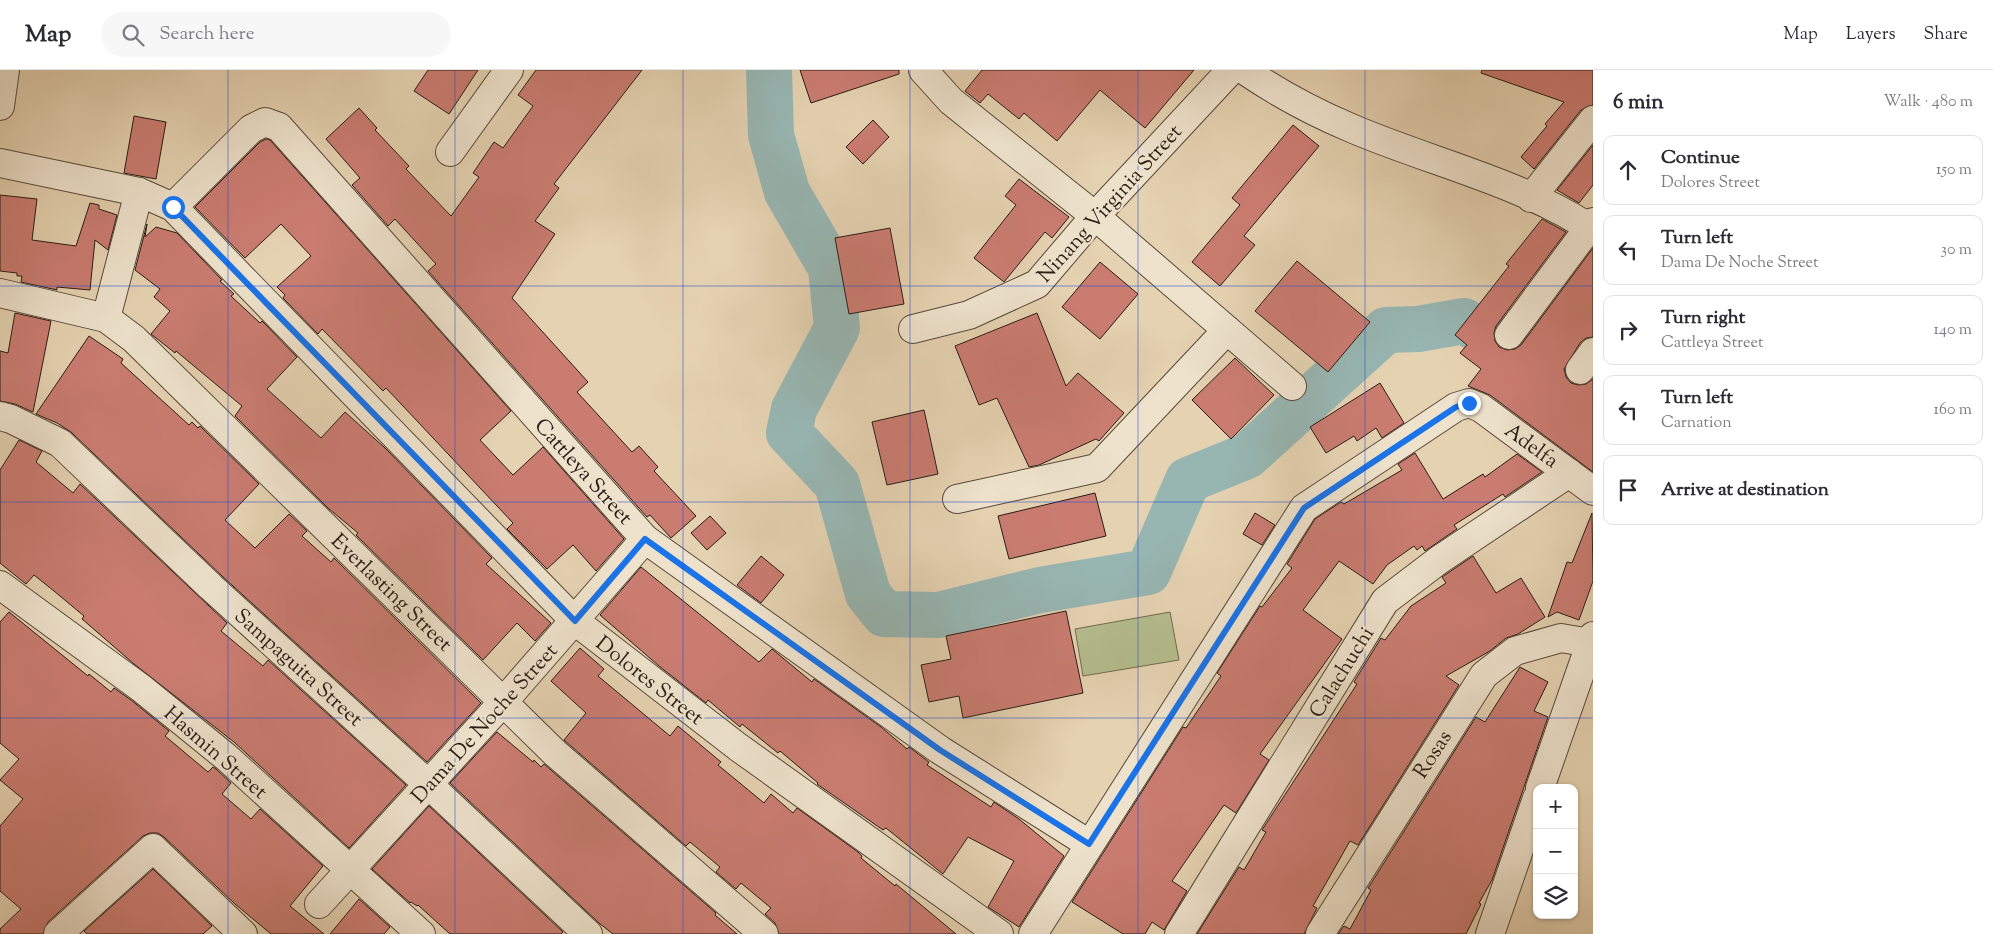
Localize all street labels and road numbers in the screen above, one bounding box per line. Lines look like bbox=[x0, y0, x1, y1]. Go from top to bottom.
street label: Ninang Virginia Street bbox=[1031, 118, 1190, 290]
street label: Cattleya Street bbox=[526, 412, 639, 532]
street label: Adelfa bbox=[1498, 417, 1564, 477]
street label: Everlasting Street bbox=[323, 528, 458, 659]
street label: Sampaguita Street bbox=[227, 602, 369, 735]
street label: Calachuchi bbox=[1303, 621, 1383, 725]
street label: Dolores Street bbox=[588, 630, 709, 733]
street label: Dama De Noche Street bbox=[405, 638, 566, 811]
street label: Hasmin Street bbox=[156, 700, 273, 807]
street label: Rosas bbox=[1407, 725, 1460, 785]

